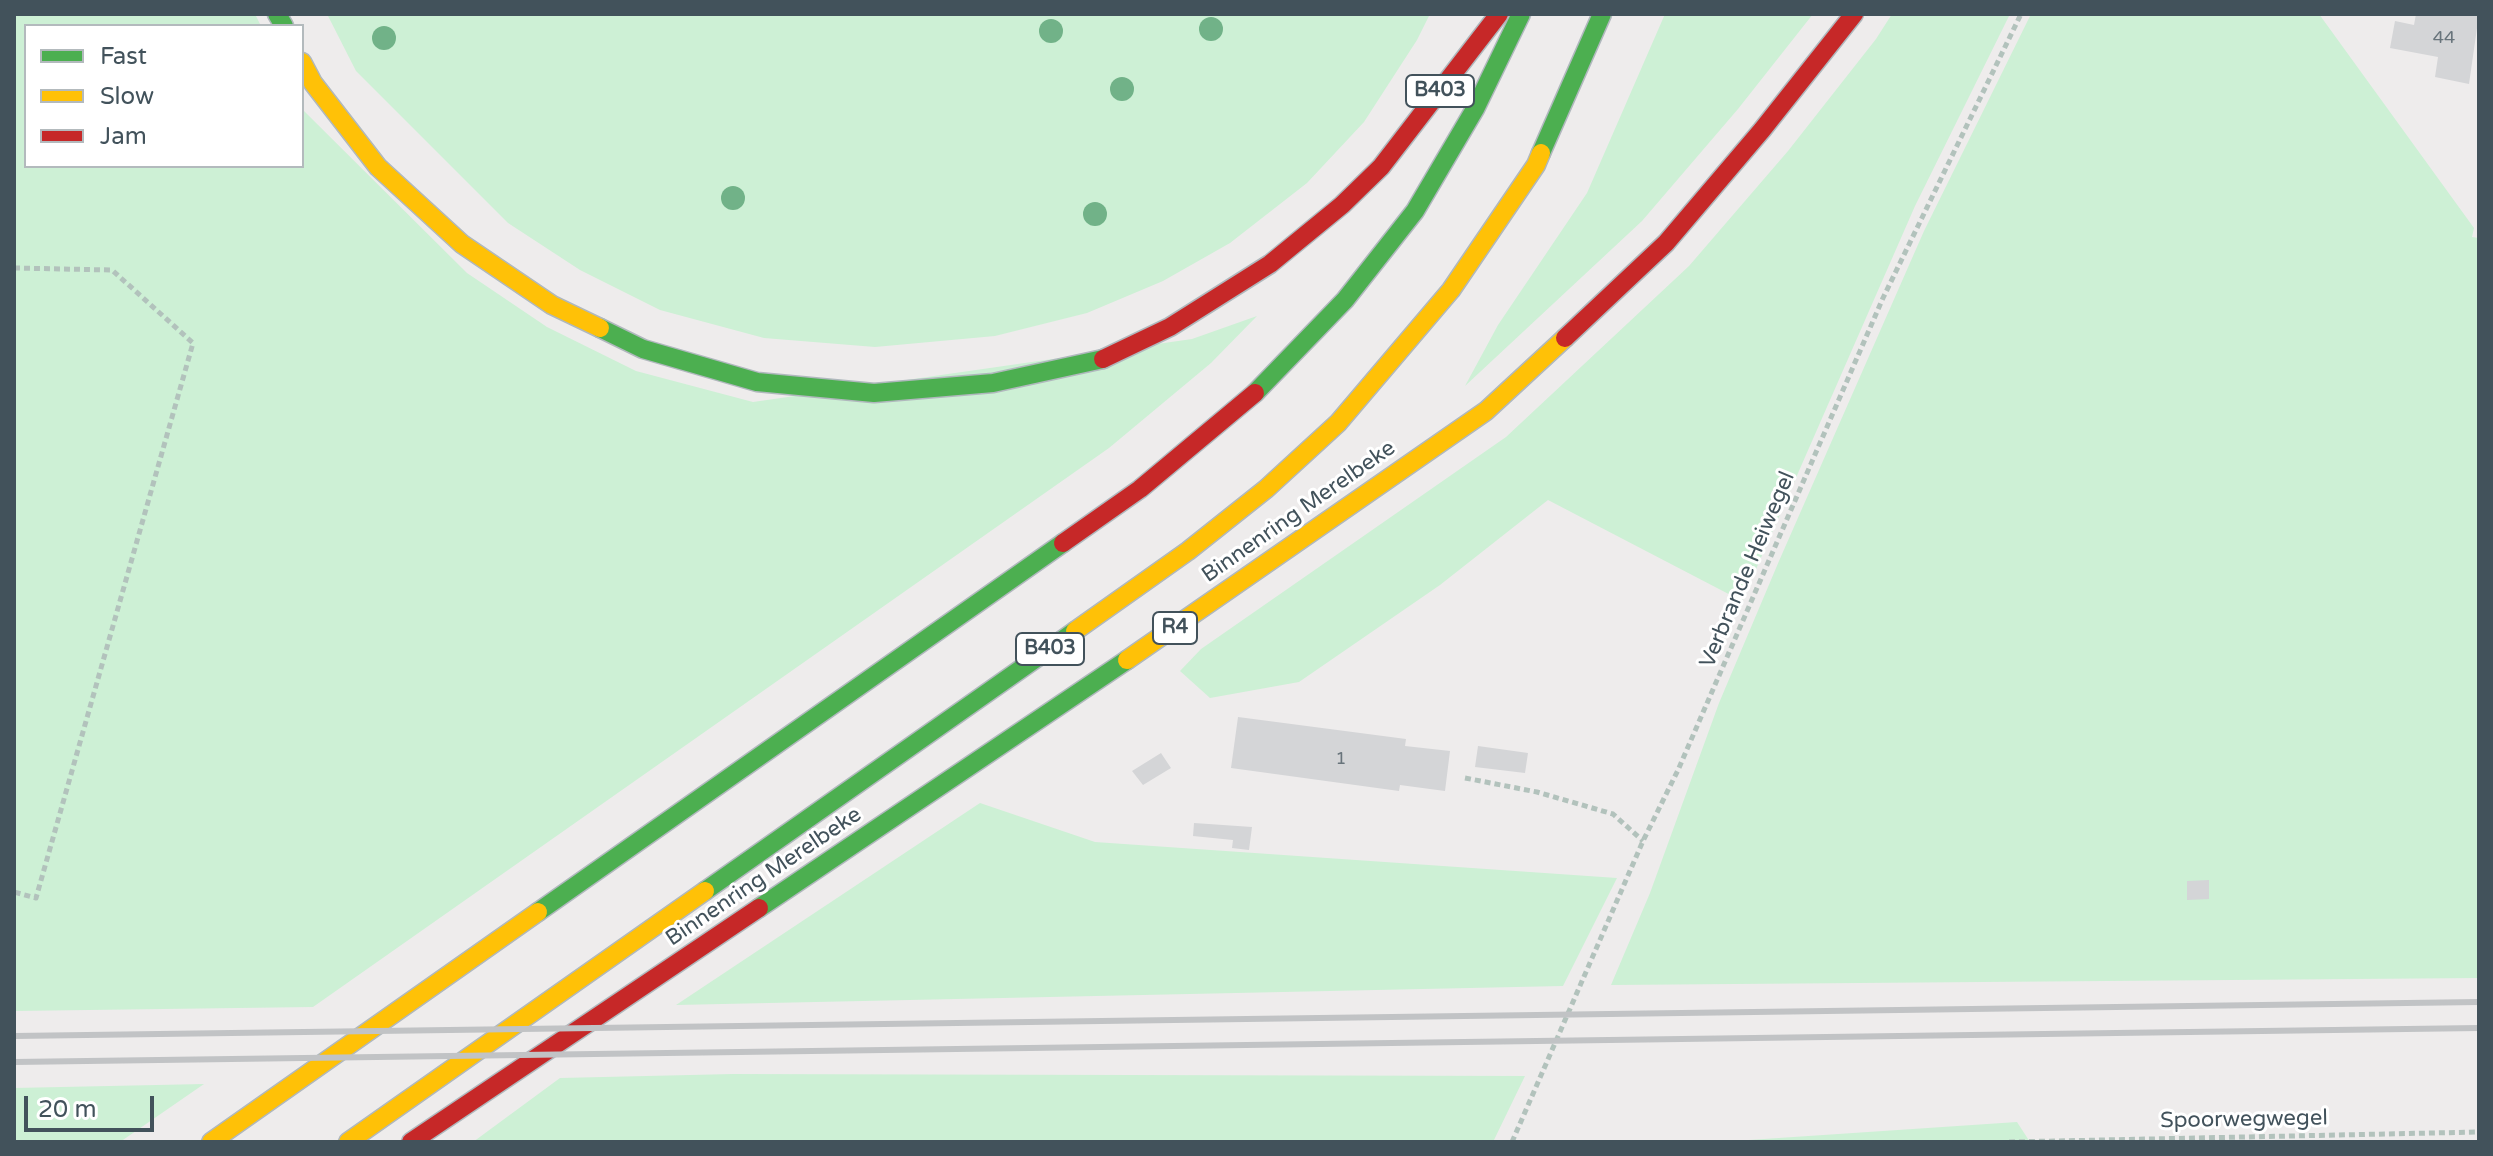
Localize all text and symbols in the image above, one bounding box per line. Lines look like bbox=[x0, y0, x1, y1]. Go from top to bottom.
legend bbox=[24, 24, 304, 168]
house number: 44 bbox=[2433, 27, 2455, 49]
text: Fast bbox=[100, 42, 147, 71]
road number: B403 bbox=[1406, 75, 1474, 107]
text: Slow bbox=[100, 82, 154, 111]
text: Jam bbox=[100, 122, 147, 151]
street label: Binnenring Merelbeke bbox=[1197, 435, 1401, 589]
street label: Verbrande Heiwegel bbox=[1695, 468, 1801, 672]
road number: R4 bbox=[1153, 612, 1197, 644]
road number: B403 bbox=[1016, 633, 1084, 665]
house number: 1 bbox=[1335, 748, 1347, 770]
street label: Binnenring Merelbeke bbox=[661, 802, 867, 952]
scale bar bbox=[28, 1080, 158, 1130]
text: 20 m bbox=[38, 1095, 96, 1124]
street label: Spoorwegwegel bbox=[2160, 1105, 2328, 1135]

